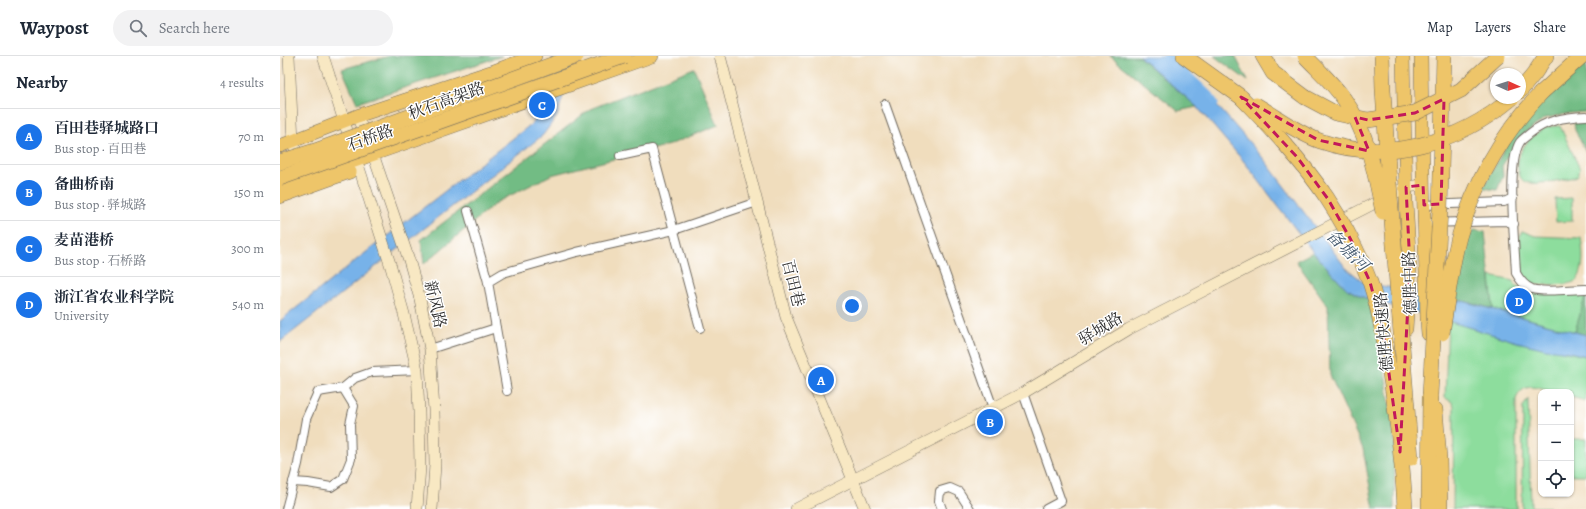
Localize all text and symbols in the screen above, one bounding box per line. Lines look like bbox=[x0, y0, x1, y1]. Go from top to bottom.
search box bbox=[113, 10, 393, 46]
text: Waypost bbox=[20, 15, 89, 41]
icon: search bbox=[127, 17, 149, 39]
text: Search here bbox=[159, 18, 230, 38]
text: Map bbox=[1427, 18, 1453, 37]
text: Layers bbox=[1475, 18, 1511, 37]
text: Share bbox=[1533, 18, 1566, 37]
north arrow bbox=[1490, 68, 1526, 104]
text: Nearby bbox=[16, 71, 67, 94]
text: 4 results bbox=[220, 74, 264, 91]
street label: 秋石高架路 bbox=[405, 77, 488, 125]
pin: C bbox=[529, 90, 555, 120]
text: 百田巷驿城路口 bbox=[54, 118, 159, 138]
street label: 石桥路 bbox=[344, 119, 397, 156]
text: A bbox=[25, 128, 33, 145]
text: 70 m bbox=[238, 128, 264, 145]
text: Bus stop · 百田巷 bbox=[54, 140, 146, 157]
text: 备曲桥南 bbox=[54, 174, 114, 194]
text: B bbox=[25, 184, 33, 201]
text: 150 m bbox=[234, 184, 264, 201]
text: Bus stop · 驿城路 bbox=[54, 196, 146, 213]
water label: 备塘河 bbox=[1321, 224, 1376, 278]
text: 麦苗港桥 bbox=[54, 230, 114, 250]
text: C bbox=[25, 240, 33, 257]
text: 300 m bbox=[231, 240, 264, 257]
street label: 德胜中路 bbox=[1398, 251, 1422, 315]
text: Bus stop · 石桥路 bbox=[54, 252, 146, 269]
street label: 百田巷 bbox=[777, 257, 810, 309]
street label: 新风路 bbox=[419, 278, 451, 330]
pin: D bbox=[1506, 286, 1532, 316]
text: 浙江省农业科学院 bbox=[54, 287, 174, 307]
street label: 德胜快速路 bbox=[1370, 291, 1398, 373]
text: D bbox=[24, 296, 34, 313]
text: 540 m bbox=[232, 296, 264, 313]
your location bbox=[842, 296, 862, 316]
text: University bbox=[54, 307, 109, 324]
street label: 驿城路 bbox=[1074, 307, 1127, 351]
pin: A bbox=[808, 365, 834, 395]
map controls bbox=[1538, 389, 1574, 497]
button: + bbox=[1538, 389, 1574, 425]
pin: B bbox=[977, 407, 1003, 437]
button: − bbox=[1538, 425, 1574, 461]
button: locate bbox=[1538, 461, 1574, 497]

